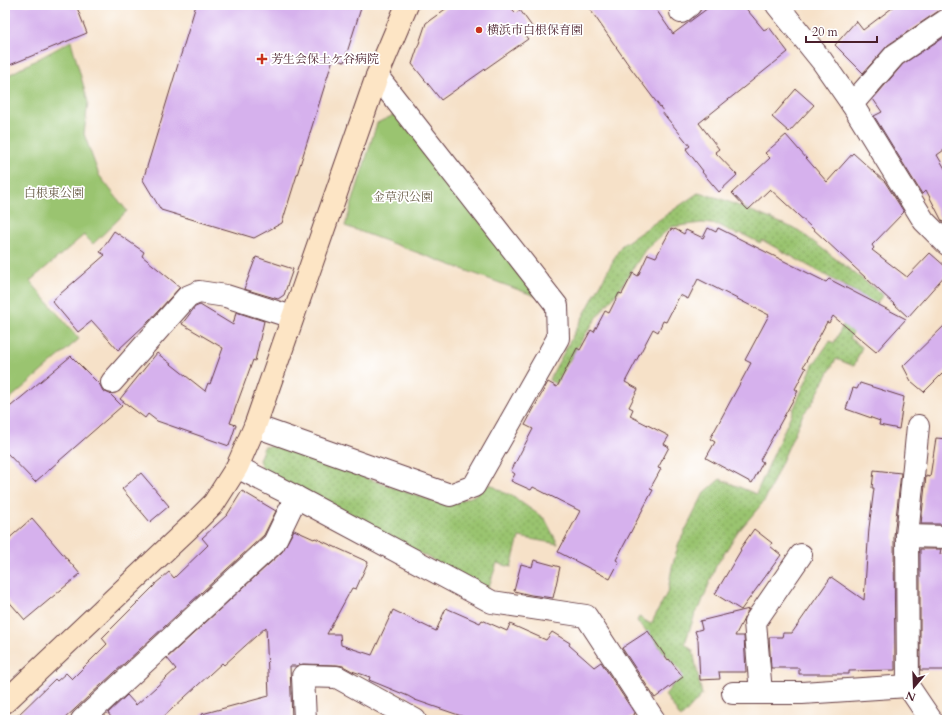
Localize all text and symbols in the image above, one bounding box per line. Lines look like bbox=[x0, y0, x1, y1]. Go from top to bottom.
scale bar bbox=[806, 18, 877, 44]
place label: 横浜市白根保育園 bbox=[487, 22, 583, 38]
text: 20 m bbox=[812, 24, 839, 40]
marker: 横浜市白根保育園 bbox=[474, 25, 484, 35]
place label: 芳生会保土ケ谷病院 bbox=[271, 51, 379, 67]
marker: 芳生会保土ケ谷病院 bbox=[256, 53, 268, 65]
park label: 白根東公園 bbox=[24, 185, 84, 201]
park label: 金草沢公園 bbox=[373, 189, 433, 205]
north arrow bbox=[894, 667, 934, 707]
text: N bbox=[904, 687, 918, 705]

